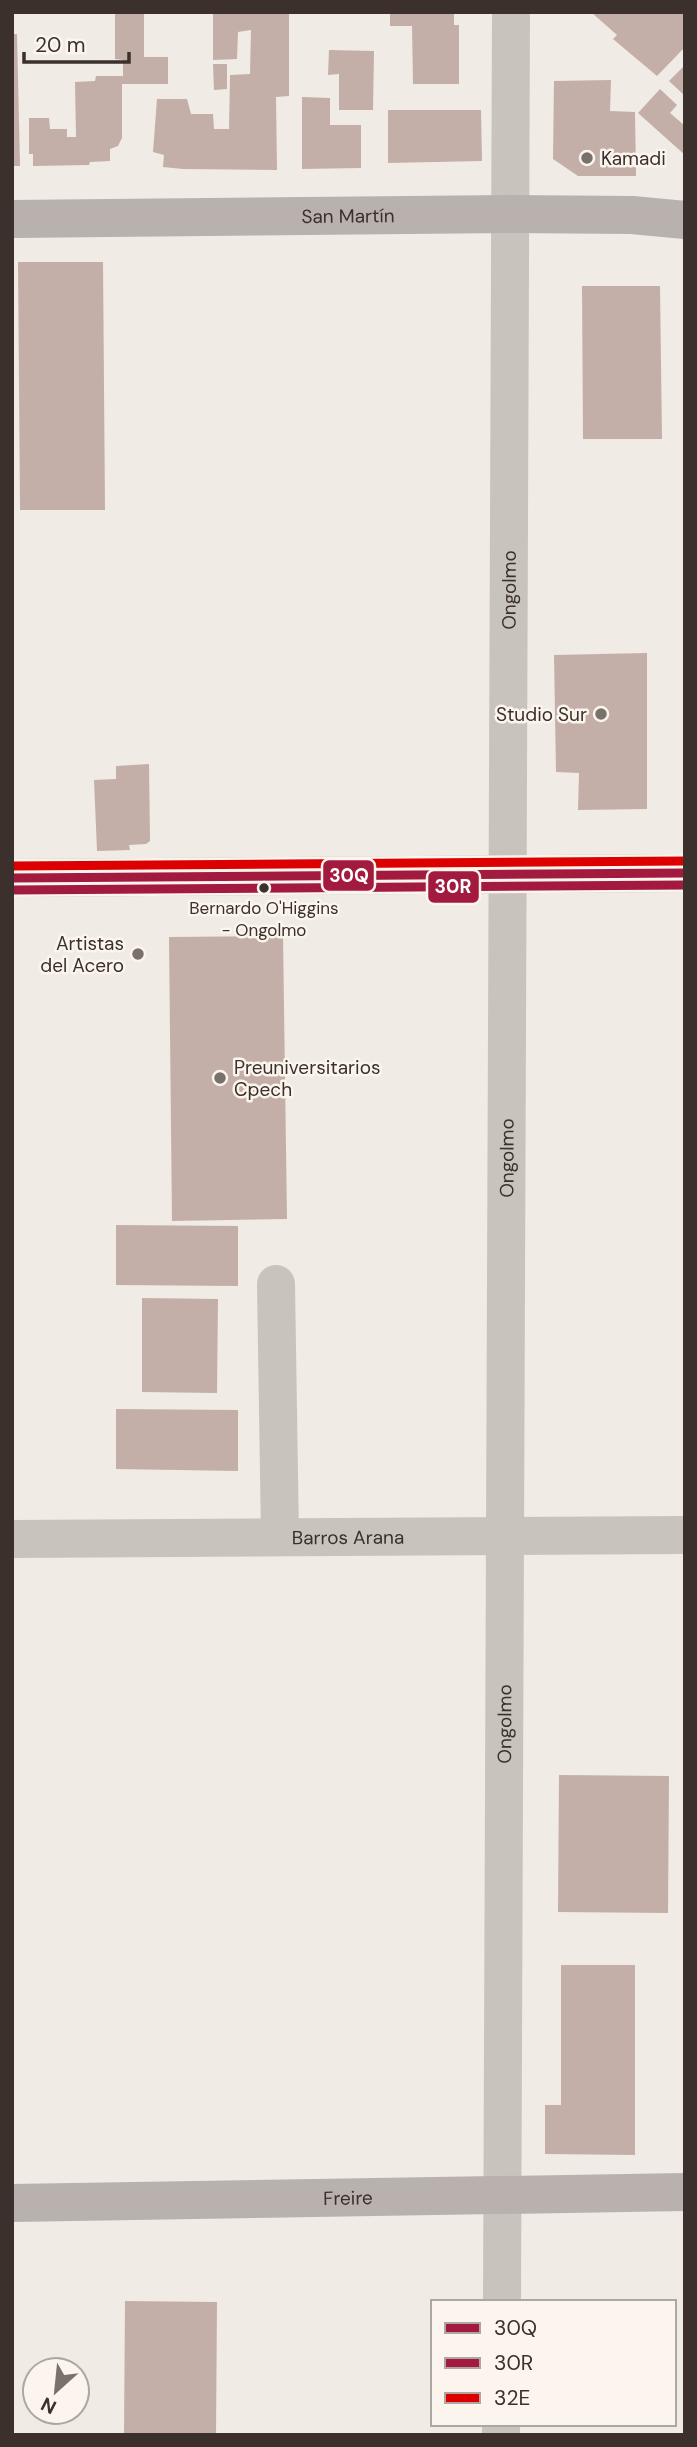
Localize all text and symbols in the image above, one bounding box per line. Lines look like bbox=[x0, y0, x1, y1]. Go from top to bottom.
scale bar bbox=[24, 21, 130, 65]
text: 20 m bbox=[35, 31, 86, 59]
place label: Kamadi bbox=[601, 146, 666, 171]
marker: Kamadi bbox=[579, 150, 595, 166]
street label: San Martín bbox=[301, 203, 395, 229]
street label: Ongolmo bbox=[496, 550, 521, 630]
place label: Studio Sur bbox=[496, 702, 587, 727]
marker: Studio Sur bbox=[593, 706, 609, 722]
line badge: 30Q bbox=[322, 859, 375, 892]
text: 30Q bbox=[329, 863, 369, 888]
line badge: 30R bbox=[427, 870, 480, 904]
text: 30R bbox=[435, 874, 471, 899]
marker: Bernardo O'Higgins - Ongolmo bbox=[257, 881, 271, 895]
place label: Bernardo O'Higgins - Ongolmo bbox=[189, 897, 339, 941]
place label: Artistas del Acero bbox=[40, 931, 124, 978]
marker: Artistas del Acero bbox=[130, 946, 146, 962]
place label: Preuniversitarios Cpech bbox=[234, 1055, 380, 1102]
marker: Preuniversitarios Cpech bbox=[212, 1070, 228, 1086]
street label: Ongolmo bbox=[494, 1118, 519, 1198]
street label: Barros Arana bbox=[292, 1524, 404, 1550]
street label: Ongolmo bbox=[492, 1684, 517, 1764]
street label: Freire bbox=[323, 2185, 373, 2210]
legend bbox=[431, 2300, 676, 2426]
text: 30Q bbox=[494, 2314, 537, 2342]
text: 30R bbox=[494, 2349, 533, 2377]
north arrow bbox=[21, 2356, 91, 2426]
text: 32E bbox=[494, 2384, 530, 2412]
text: N bbox=[37, 2391, 60, 2420]

